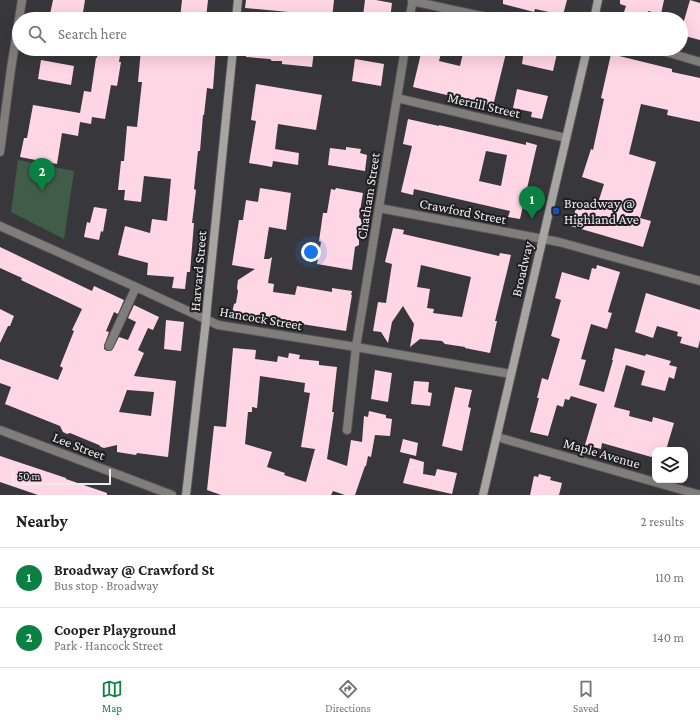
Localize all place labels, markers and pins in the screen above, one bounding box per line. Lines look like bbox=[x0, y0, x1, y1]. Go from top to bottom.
pin: 2 bbox=[29, 158, 55, 191]
pin: 1 bbox=[519, 186, 545, 219]
place label: Broadway @ Highland Ave bbox=[564, 195, 639, 227]
marker: Broadway @ Highland Ave bbox=[551, 206, 561, 216]

